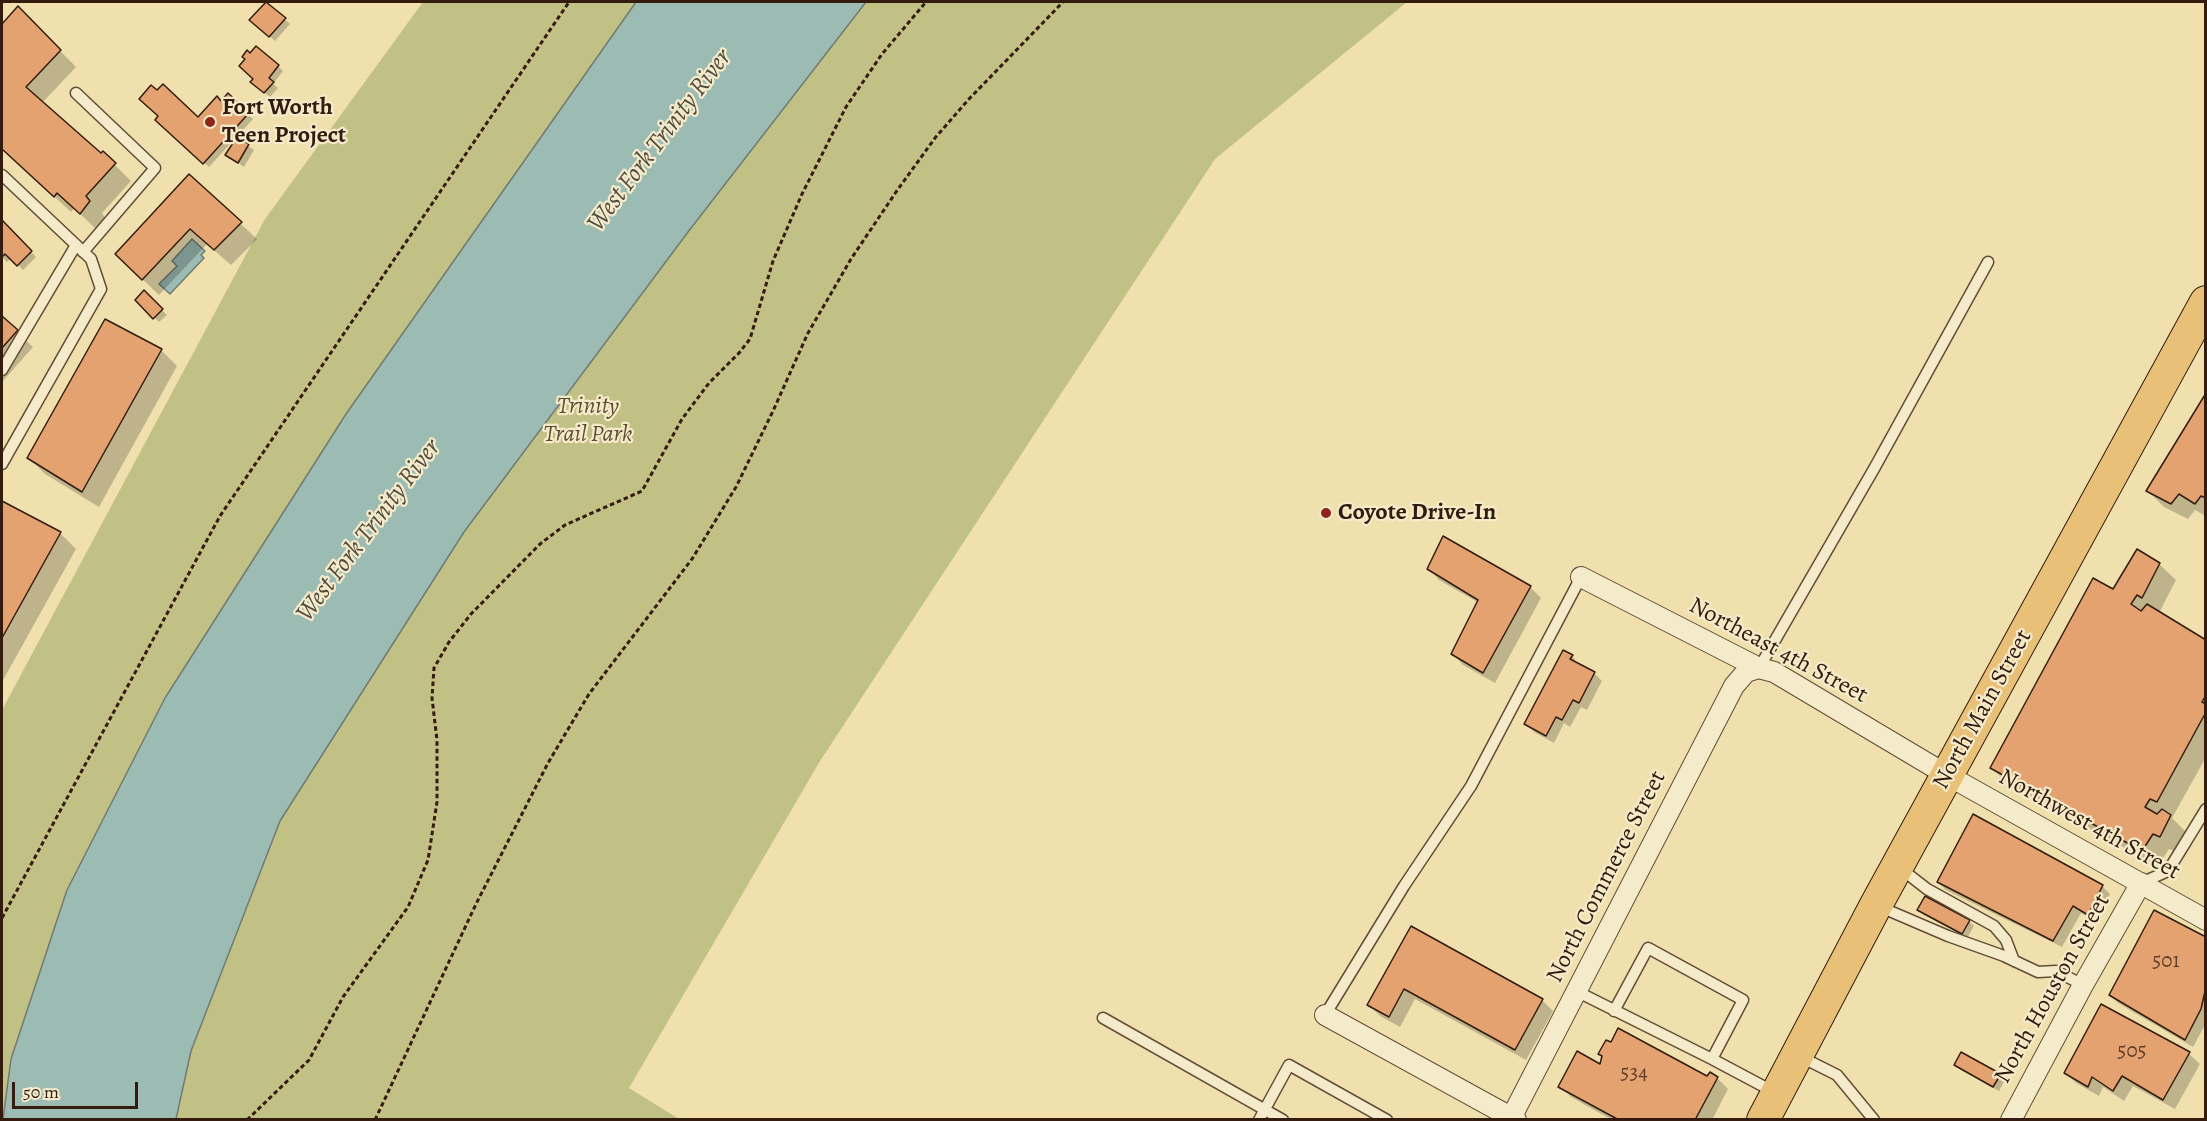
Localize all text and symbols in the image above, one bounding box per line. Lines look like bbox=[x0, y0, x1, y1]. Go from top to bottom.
water label: West Fork Trinity River bbox=[581, 43, 739, 239]
place label: Fort Worth Teen Project bbox=[222, 94, 346, 150]
marker: Fort Worth Teen Project bbox=[203, 115, 217, 129]
park label: Trinity Trail Park bbox=[544, 393, 632, 449]
water label: West Fork Trinity River bbox=[290, 433, 448, 629]
place label: Coyote Drive-In bbox=[1338, 499, 1496, 527]
marker: Coyote Drive-In bbox=[1319, 506, 1333, 520]
street label: Northeast 4th Street bbox=[1684, 592, 1872, 710]
street label: North Main Street bbox=[1927, 625, 2039, 795]
street label: Northwest 4th Street bbox=[1993, 763, 2185, 887]
street label: North Commerce Street bbox=[1541, 766, 1673, 988]
street label: North Houston Street bbox=[1989, 889, 2117, 1089]
house number: 501 bbox=[2152, 949, 2180, 975]
house number: 505 bbox=[2117, 1039, 2147, 1065]
house number: 534 bbox=[1620, 1061, 1648, 1087]
scale bar bbox=[15, 1070, 141, 1108]
text: 50 m bbox=[23, 1080, 59, 1104]

